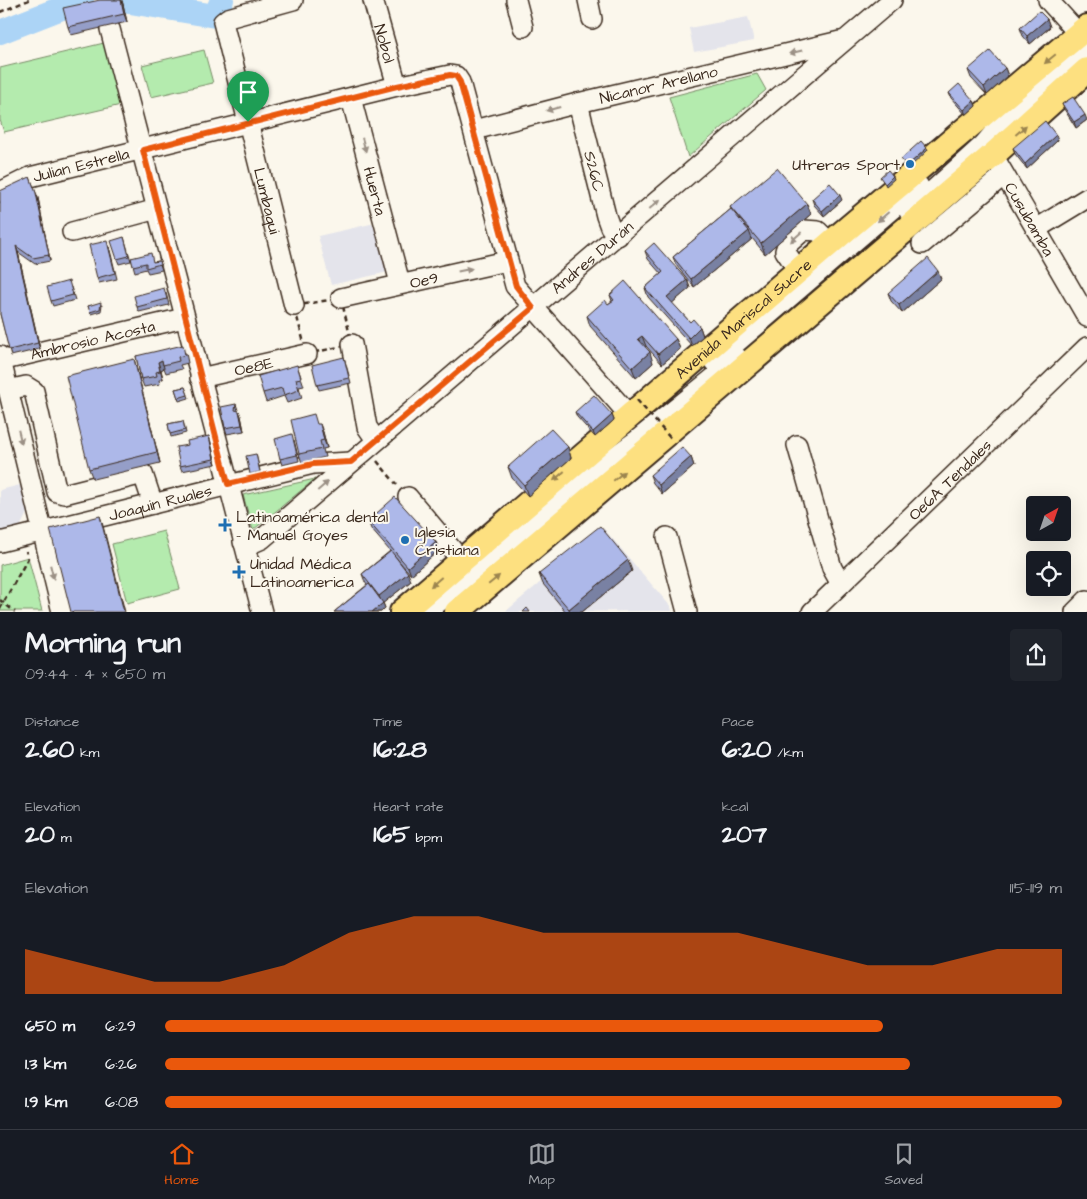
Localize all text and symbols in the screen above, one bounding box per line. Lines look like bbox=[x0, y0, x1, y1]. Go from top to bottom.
street label: Nobol bbox=[368, 22, 400, 66]
one-way arrow bbox=[789, 48, 804, 56]
one-way arrow bbox=[1043, 53, 1056, 64]
street label: Nicanor Arellano bbox=[597, 60, 720, 110]
pin bbox=[227, 71, 269, 122]
icon: arrive bbox=[234, 78, 262, 106]
one-way arrow bbox=[545, 106, 560, 114]
one-way arrow bbox=[1014, 125, 1027, 136]
one-way arrow bbox=[360, 138, 368, 153]
street label: Julian Estrella bbox=[31, 143, 132, 188]
street label: S26C bbox=[578, 149, 609, 194]
place label: Utreras Sport bbox=[792, 154, 901, 176]
marker: Utreras Sport bbox=[904, 158, 916, 170]
street label: Huerta bbox=[358, 164, 392, 218]
street label: Lumbaqui bbox=[248, 165, 286, 237]
street label: Cusubamba bbox=[999, 178, 1059, 261]
one-way arrow bbox=[648, 198, 660, 210]
one-way arrow bbox=[878, 211, 890, 223]
street label: Andres Durán bbox=[547, 216, 638, 299]
one-way arrow bbox=[791, 231, 803, 243]
street label: Avenida Mariscal Sucre bbox=[670, 254, 817, 384]
one-way arrow bbox=[457, 265, 473, 273]
street label: Oe9 bbox=[408, 267, 440, 294]
street label: Ambrosio Acosta bbox=[28, 315, 157, 366]
street label: Oe8E bbox=[232, 352, 276, 382]
one-way arrow bbox=[16, 430, 24, 445]
street label: Oe6A Tendales bbox=[904, 435, 997, 526]
one-way arrow bbox=[612, 470, 625, 481]
one-way arrow bbox=[552, 471, 565, 482]
street label: Joaquin Ruales bbox=[106, 480, 214, 527]
one-way arrow bbox=[317, 480, 329, 492]
north arrow bbox=[1026, 496, 1071, 541]
map controls bbox=[1026, 496, 1071, 596]
place label: Latinoamérica dental - Manuel Goyes bbox=[236, 506, 388, 547]
marker: Latinoamérica dental - Manuel Goyes bbox=[218, 518, 232, 532]
place label: Iglesia Cristiana bbox=[415, 521, 479, 561]
marker: Iglesia Cristiana bbox=[399, 534, 411, 546]
button: locate bbox=[1026, 551, 1071, 596]
place label: Unidad Médica Latinoamerica bbox=[250, 553, 354, 593]
one-way arrow bbox=[48, 564, 56, 579]
marker: Unidad Médica Latinoamerica bbox=[232, 565, 246, 579]
one-way arrow bbox=[487, 575, 500, 586]
one-way arrow bbox=[429, 577, 442, 588]
text: Morning run bbox=[25, 624, 181, 663]
button: share bbox=[1010, 629, 1062, 681]
text: 09:44 · 4 × 650 m bbox=[25, 663, 165, 685]
text: Distance bbox=[25, 712, 79, 732]
text: Time bbox=[373, 712, 403, 732]
text: Pace bbox=[722, 712, 754, 732]
text: 2.60 bbox=[25, 732, 74, 767]
text: 16:28 bbox=[373, 732, 427, 767]
text: 6:20 bbox=[722, 732, 772, 767]
text: km bbox=[74, 743, 99, 763]
text: /km bbox=[772, 743, 803, 763]
text: Elevation bbox=[25, 797, 80, 817]
text: Heart rate bbox=[373, 797, 444, 817]
text: kcal bbox=[722, 797, 748, 817]
text: 20 bbox=[25, 817, 55, 852]
text: 165 bbox=[373, 817, 410, 852]
text: 207 bbox=[722, 817, 767, 852]
text: m bbox=[55, 828, 72, 848]
text: bpm bbox=[410, 828, 442, 848]
text: Elevation bbox=[25, 877, 88, 899]
text: 115–119 m bbox=[1010, 877, 1062, 899]
text: 650 m bbox=[25, 1015, 75, 1037]
text: 6:29 bbox=[105, 1015, 136, 1037]
text: 1.3 km bbox=[25, 1053, 66, 1075]
text: 6:26 bbox=[105, 1053, 137, 1075]
text: 1.9 km bbox=[25, 1091, 67, 1113]
text: 6:08 bbox=[105, 1091, 138, 1113]
tab: Home bbox=[164, 1140, 199, 1190]
tab: Map bbox=[528, 1140, 556, 1190]
tab: Saved bbox=[885, 1140, 923, 1190]

